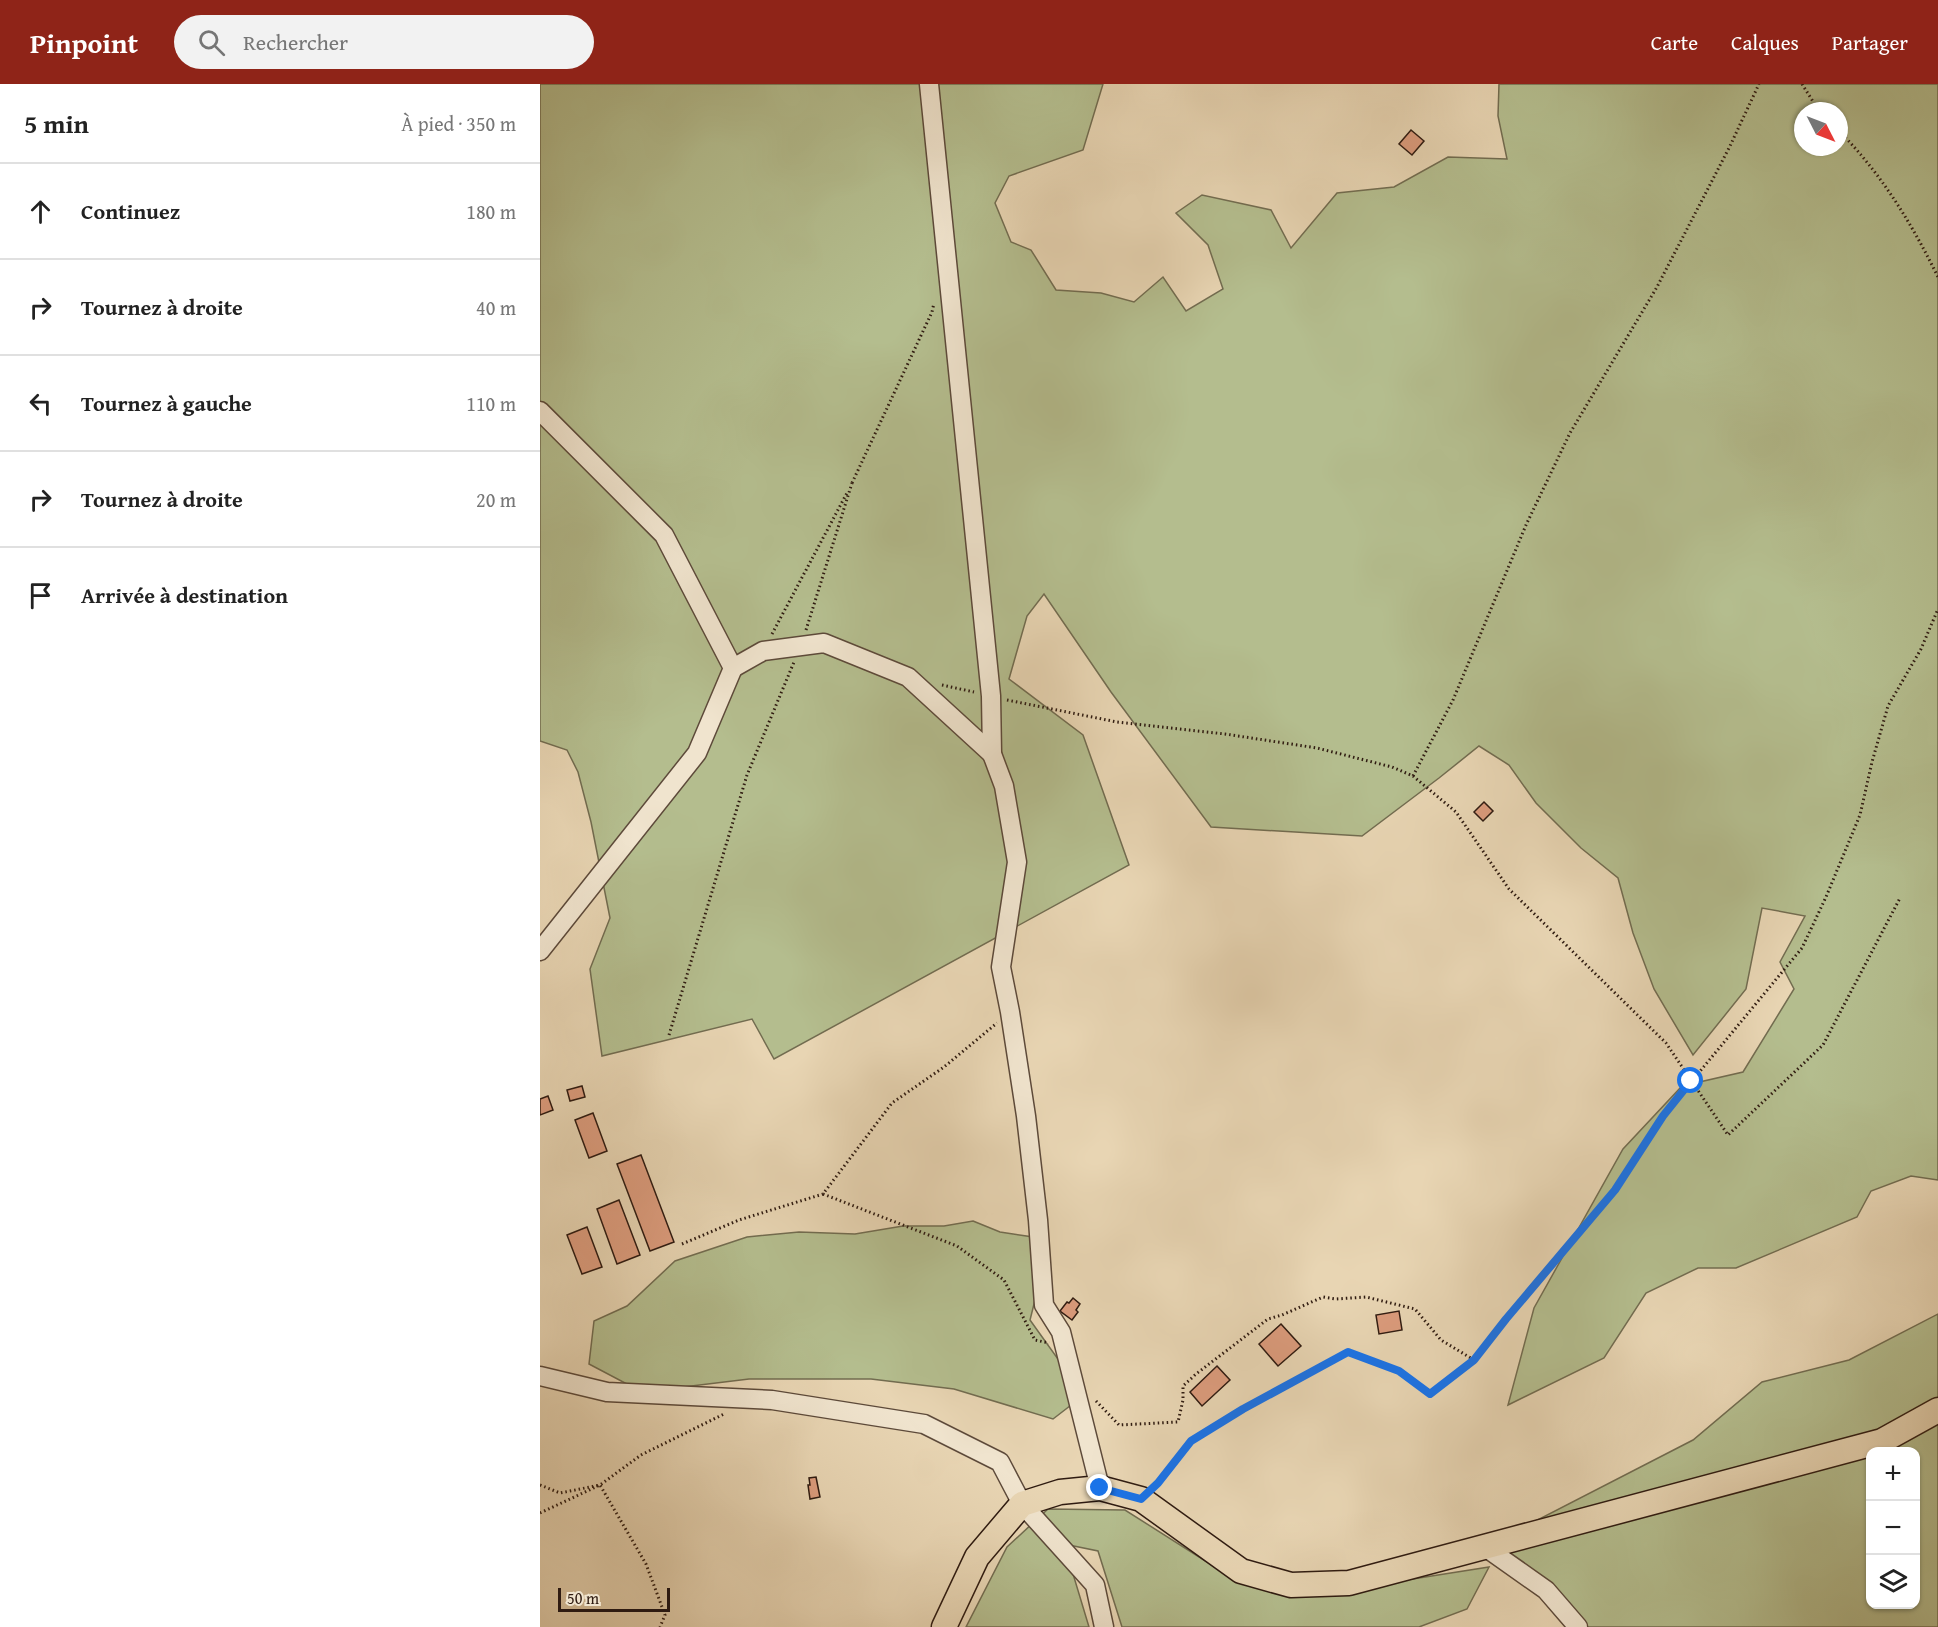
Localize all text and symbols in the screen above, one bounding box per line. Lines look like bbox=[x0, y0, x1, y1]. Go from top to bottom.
search box bbox=[174, 15, 594, 69]
text: Pinpoint bbox=[30, 22, 138, 63]
icon: search bbox=[195, 26, 228, 59]
text: Rechercher bbox=[243, 26, 348, 58]
text: Carte bbox=[1651, 27, 1698, 58]
text: Calques bbox=[1731, 27, 1799, 58]
text: Partager bbox=[1832, 27, 1908, 58]
north arrow bbox=[1794, 102, 1848, 156]
text: 5 min bbox=[24, 104, 89, 143]
text: À pied · 350 m bbox=[401, 109, 516, 138]
icon: ahead bbox=[24, 195, 57, 228]
text: Continuez bbox=[81, 195, 180, 227]
text: 180 m bbox=[466, 197, 516, 226]
icon: right bbox=[24, 291, 57, 324]
text: Tournez à droite bbox=[81, 291, 243, 323]
text: 40 m bbox=[476, 293, 516, 322]
icon: left bbox=[24, 387, 57, 420]
text: Tournez à gauche bbox=[81, 387, 252, 419]
text: 110 m bbox=[466, 389, 516, 418]
icon: right bbox=[24, 483, 57, 516]
text: Tournez à droite bbox=[81, 483, 243, 515]
text: 20 m bbox=[476, 485, 516, 514]
icon: arrive bbox=[24, 579, 57, 612]
text: Arrivée à destination bbox=[81, 579, 288, 611]
route start bbox=[1677, 1067, 1703, 1093]
map controls bbox=[1866, 1447, 1920, 1609]
button: + bbox=[1866, 1447, 1920, 1501]
route end bbox=[1086, 1474, 1112, 1500]
button: − bbox=[1866, 1501, 1920, 1555]
button: layers bbox=[1866, 1555, 1920, 1609]
scale bar bbox=[558, 1585, 670, 1612]
text: 50 m bbox=[567, 1586, 599, 1610]

